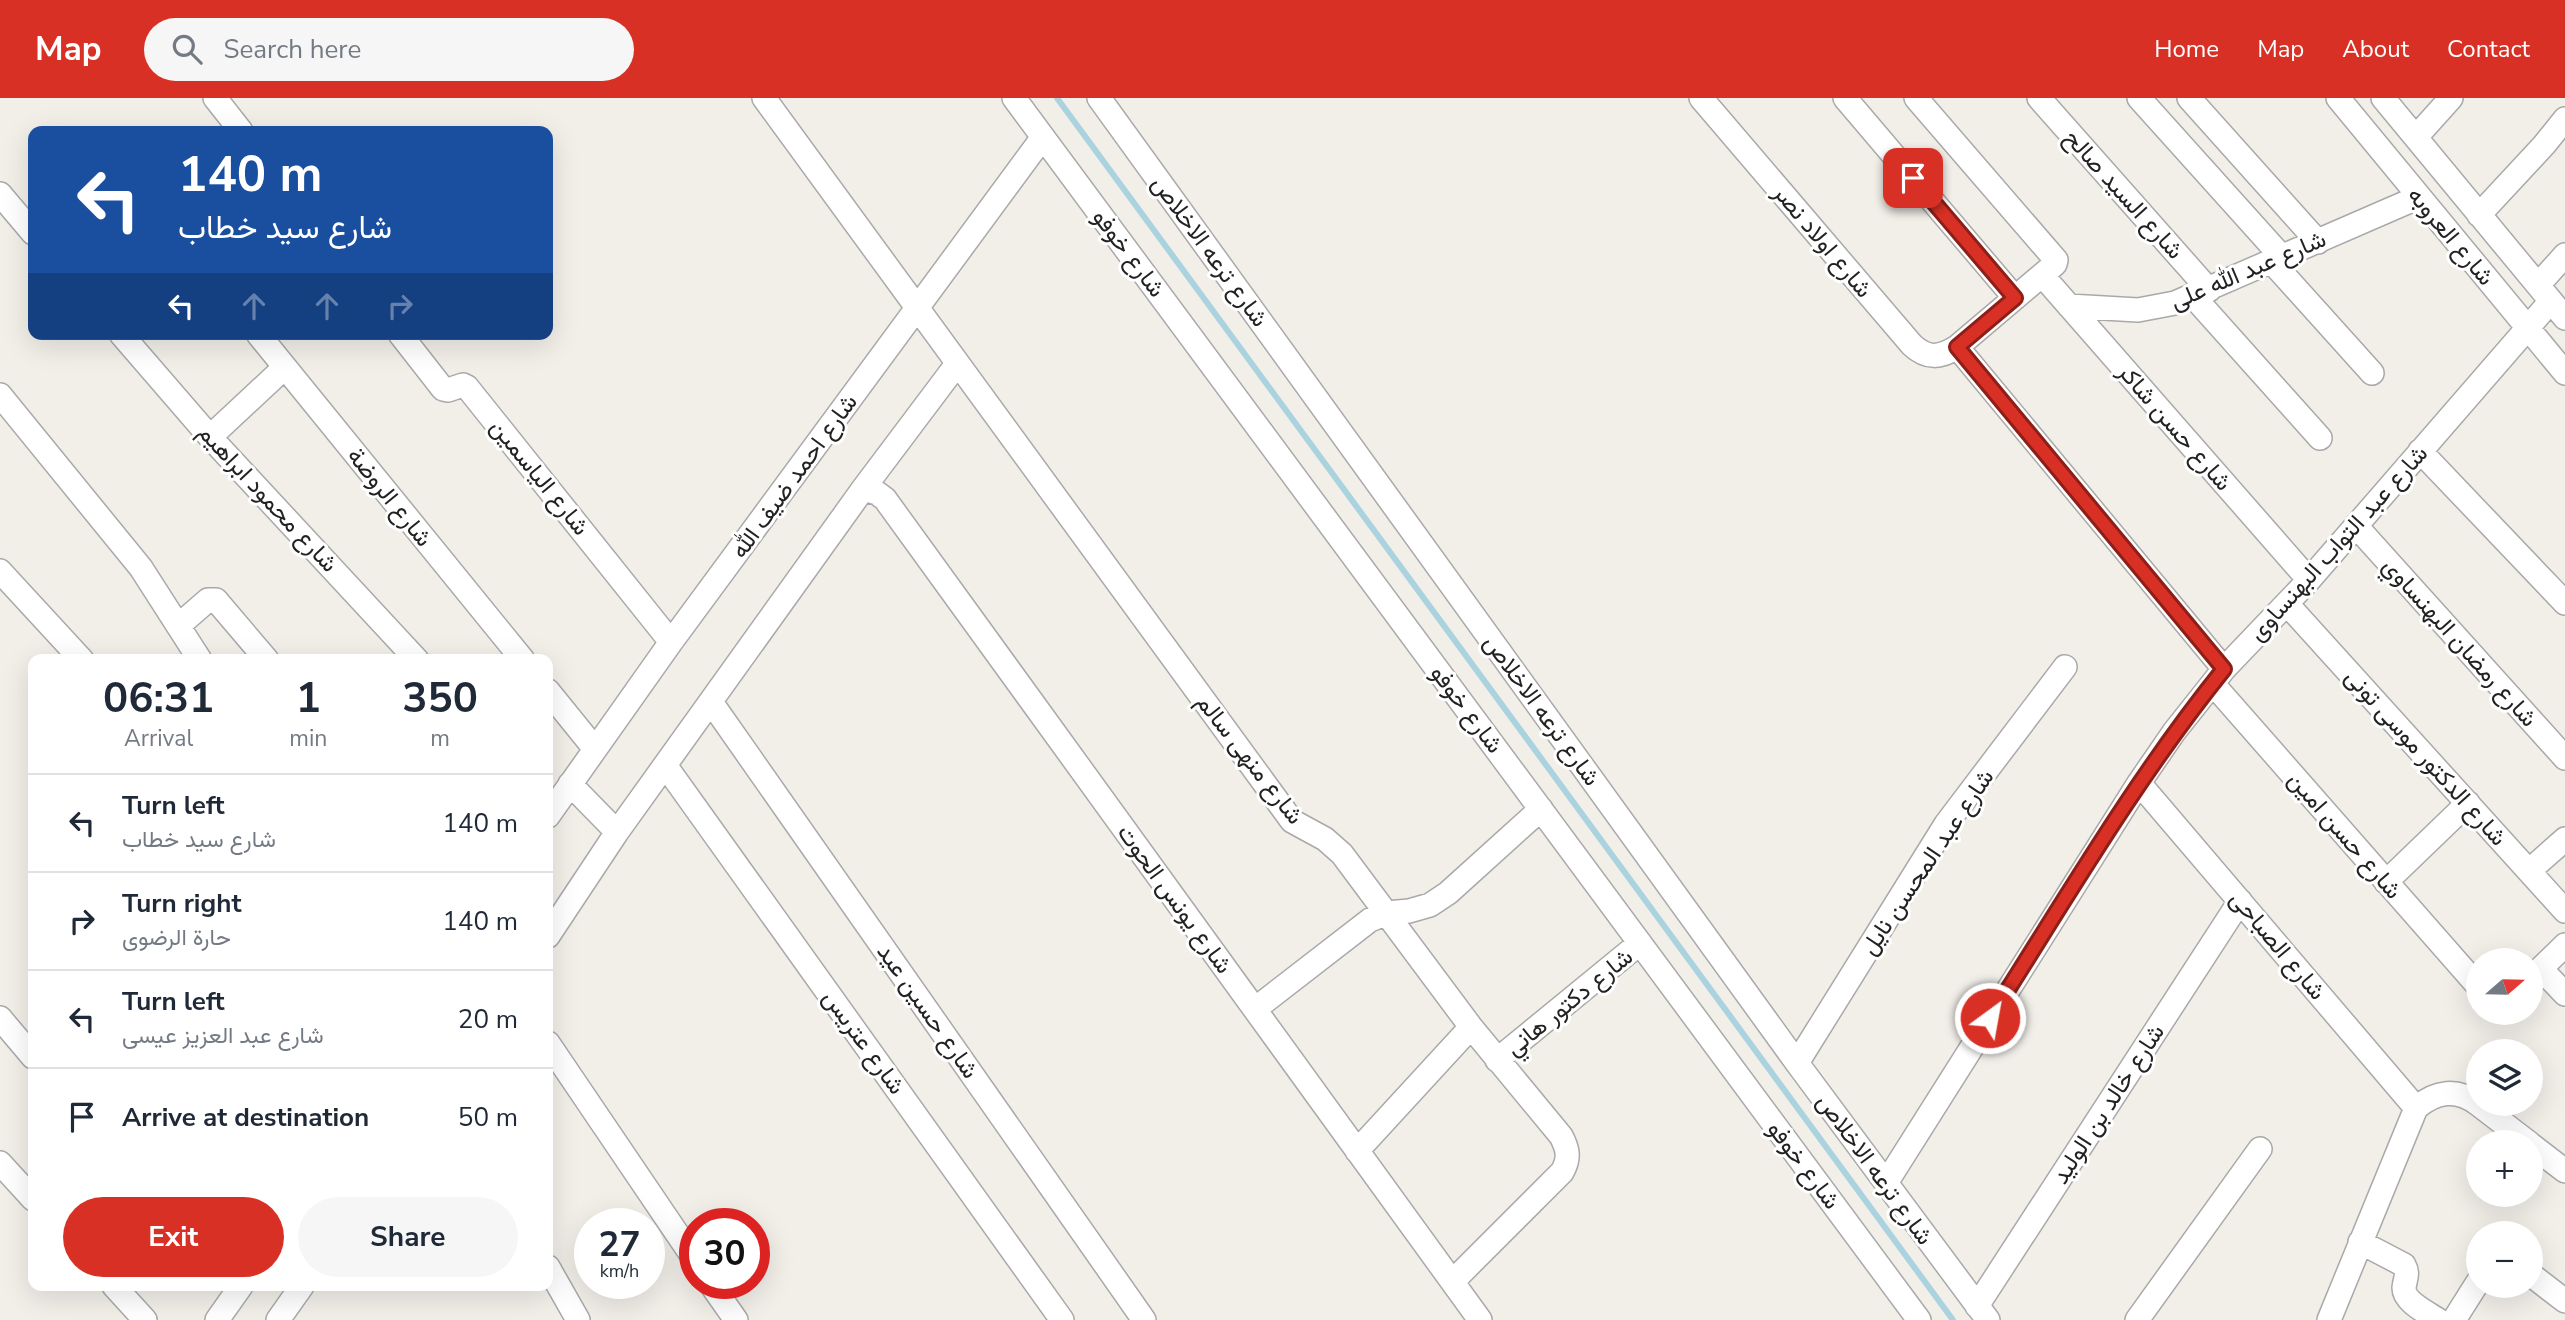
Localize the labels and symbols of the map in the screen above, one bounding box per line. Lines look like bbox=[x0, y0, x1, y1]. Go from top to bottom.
street label: شارع السيد صالح bbox=[2056, 122, 2191, 267]
pin bbox=[1883, 148, 1943, 208]
street label: شارع ترعه الاخلاص bbox=[1144, 169, 1276, 333]
street label: شارع اولاد نصر bbox=[1766, 177, 1880, 304]
street label: شارع العروبه bbox=[2400, 180, 2502, 292]
street label: شارع خوفو bbox=[1085, 202, 1173, 304]
street label: شارع عبد الله على bbox=[2165, 223, 2331, 317]
street label: شارع حسن شاكر bbox=[2110, 356, 2239, 498]
street label: شارع احمد ضيف الله bbox=[723, 387, 865, 565]
street label: شارع الياسمين bbox=[483, 412, 597, 542]
street label: شارع محمود ابراهيم bbox=[191, 417, 345, 579]
street label: شارع عبد التواب البهنساوى bbox=[2241, 438, 2435, 648]
street label: شارع الروضة bbox=[340, 441, 440, 553]
street label: شارع رمضان البهنساوي bbox=[2373, 550, 2545, 736]
street label: شارع ترعه الاخلاص bbox=[1476, 628, 1608, 792]
street label: شارع خوفو bbox=[1423, 658, 1511, 760]
street label: شارع الدكتور موسى تونى bbox=[2338, 661, 2514, 853]
street label: شارع منهى سالم bbox=[1189, 687, 1311, 831]
street label: شارع عبد المحسن نايل bbox=[1853, 763, 2001, 961]
street label: شارع حسن امين bbox=[2281, 764, 2409, 906]
street label: شارع يونس الحوت bbox=[1110, 818, 1240, 980]
street label: شارع الصباحى bbox=[2223, 883, 2333, 1007]
street label: شارع حسين عيد bbox=[870, 937, 986, 1085]
street label: شارع دكتور هاني bbox=[1499, 941, 1641, 1066]
north arrow bbox=[2466, 948, 2543, 1026]
position arrow bbox=[1953, 981, 2027, 1055]
street label: شارع عتريس bbox=[815, 983, 913, 1101]
street label: شارع خالد بن الوليد bbox=[2044, 1018, 2172, 1190]
street label: شارع ترعه الاخلاص bbox=[1809, 1087, 1941, 1251]
street label: شارع خوفو bbox=[1760, 1114, 1848, 1216]
speed limit sign: 30 bbox=[679, 1208, 770, 1299]

